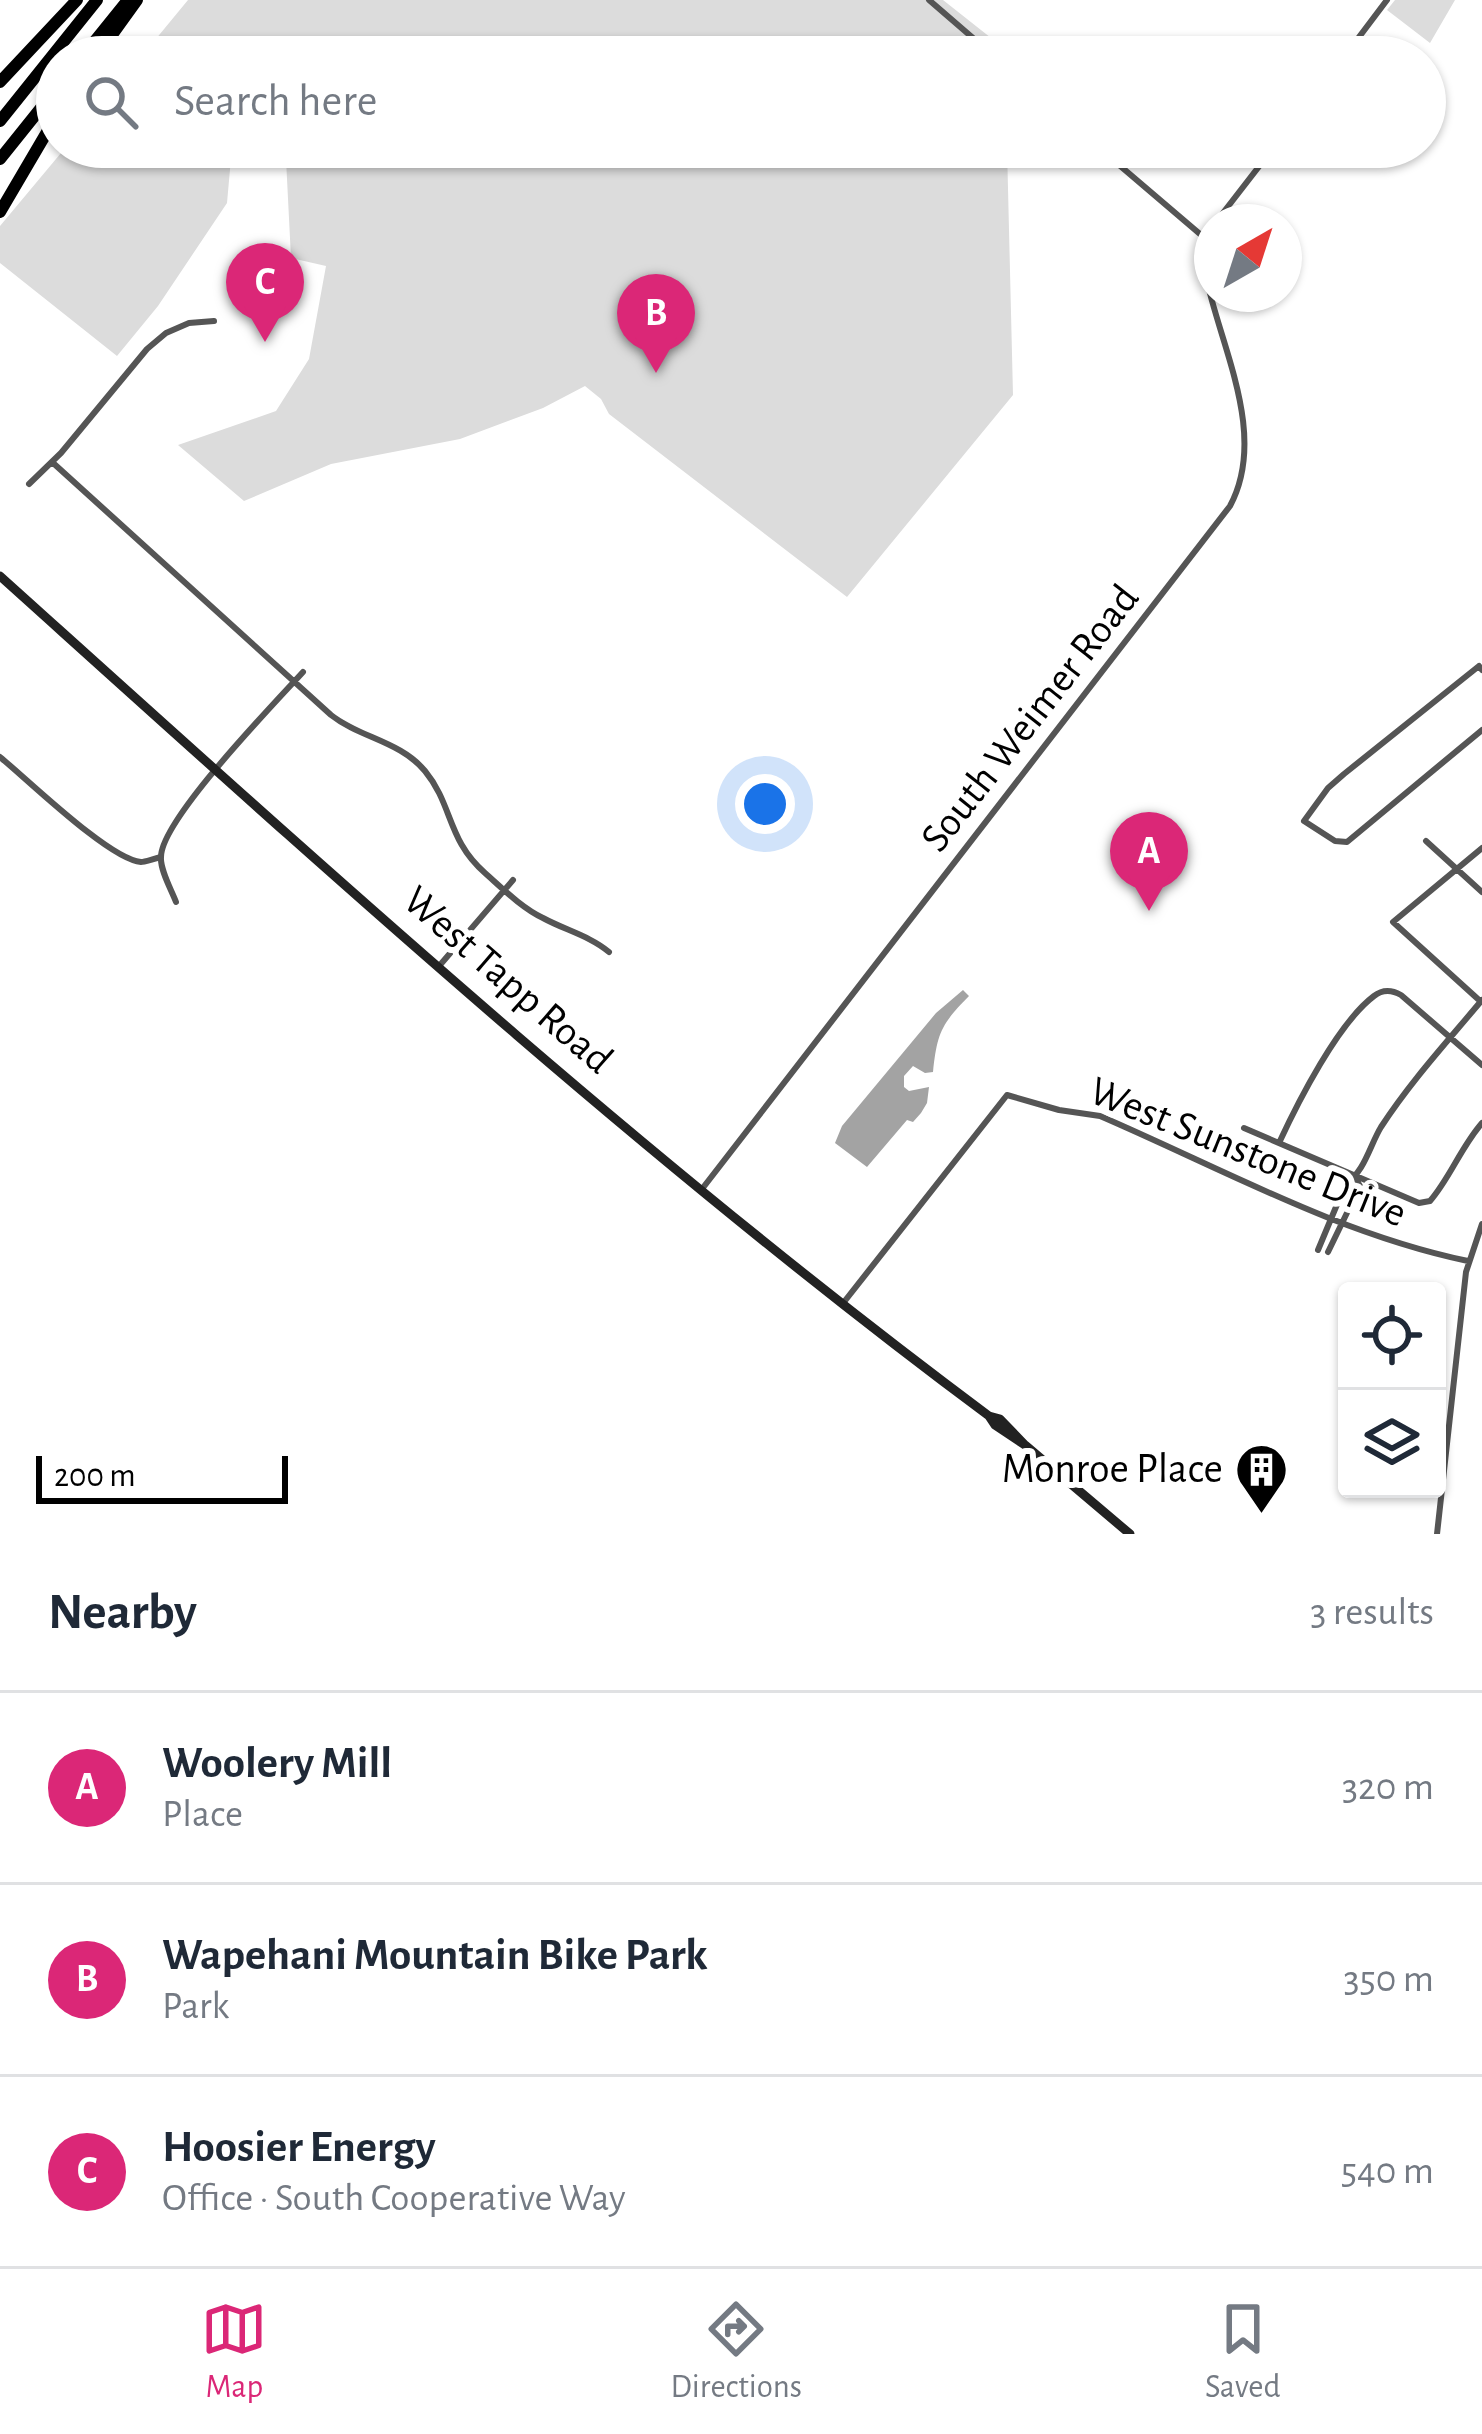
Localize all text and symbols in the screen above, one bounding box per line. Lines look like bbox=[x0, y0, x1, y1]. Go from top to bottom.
search box bbox=[36, 36, 1446, 168]
icon: search bbox=[78, 69, 144, 135]
text: Search here bbox=[174, 79, 377, 124]
north arrow bbox=[1194, 204, 1302, 312]
pin: C bbox=[226, 243, 304, 342]
pin: B bbox=[617, 274, 695, 373]
street label: South Weimer Road bbox=[913, 577, 1147, 859]
your location bbox=[735, 774, 795, 834]
pin: A bbox=[1110, 812, 1188, 911]
street label: West Tapp Road bbox=[396, 878, 620, 1082]
street label: West Sunstone Drive bbox=[1084, 1069, 1412, 1235]
map controls bbox=[1338, 1282, 1446, 1498]
button: locate bbox=[1338, 1282, 1446, 1390]
button: layers bbox=[1338, 1390, 1446, 1498]
building icon: Monroe Place bbox=[1234, 1441, 1290, 1515]
place label: Monroe Place bbox=[1002, 1448, 1223, 1490]
scale bar bbox=[36, 1450, 288, 1503]
text: 200 m bbox=[54, 1460, 136, 1493]
text: Nearby bbox=[48, 1587, 197, 1638]
text: 3 results bbox=[1310, 1593, 1434, 1632]
text: Woolery Mill bbox=[162, 1741, 392, 1786]
text: A bbox=[75, 1768, 99, 1807]
text: 320 m bbox=[1342, 1768, 1434, 1807]
text: Place bbox=[162, 1795, 243, 1834]
text: Wapehani Mountain Bike Park bbox=[162, 1933, 708, 1978]
text: B bbox=[76, 1960, 98, 1999]
text: 350 m bbox=[1343, 1960, 1434, 1999]
text: Park bbox=[162, 1987, 229, 2026]
text: Hoosier Energy bbox=[162, 2125, 436, 2170]
text: C bbox=[77, 2152, 97, 2191]
text: 540 m bbox=[1341, 2152, 1434, 2191]
text: Office · South Cooperative Way bbox=[162, 2179, 626, 2218]
tab: Map bbox=[201, 2296, 267, 2408]
tab: Directions bbox=[670, 2296, 802, 2408]
tab: Saved bbox=[1205, 2296, 1280, 2408]

